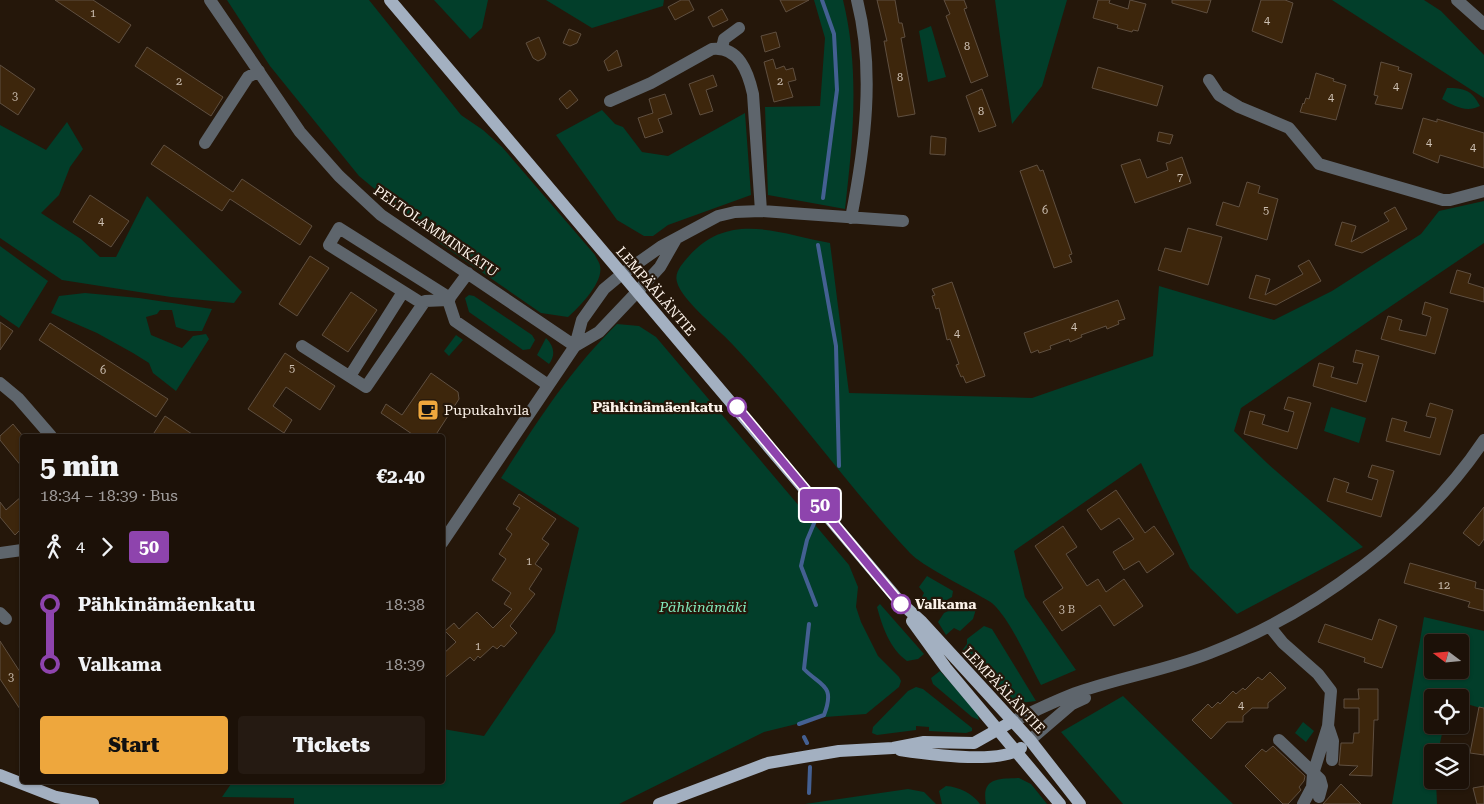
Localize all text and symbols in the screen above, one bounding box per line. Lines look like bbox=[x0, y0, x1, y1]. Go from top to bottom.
house number: 1 bbox=[90, 7, 96, 20]
house number: 4 bbox=[1264, 14, 1271, 27]
house number: 8 bbox=[964, 40, 970, 53]
house number: 8 bbox=[897, 71, 903, 84]
house number: 2 bbox=[176, 75, 182, 88]
house number: 2 bbox=[777, 75, 783, 88]
house number: 4 bbox=[1393, 80, 1400, 93]
house number: 3 bbox=[12, 90, 18, 103]
house number: 4 bbox=[1328, 91, 1335, 104]
house number: 8 bbox=[978, 105, 984, 118]
house number: 4 bbox=[1426, 136, 1433, 149]
house number: 4 bbox=[1470, 141, 1477, 154]
house number: 7 bbox=[1177, 171, 1183, 184]
street label: PELTOLAMMINKATU bbox=[371, 182, 501, 280]
house number: 6 bbox=[1042, 204, 1048, 217]
house number: 5 bbox=[1263, 204, 1269, 217]
house number: 4 bbox=[98, 215, 105, 228]
street label: LEMPÄÄLÄNTIE bbox=[613, 243, 699, 339]
house number: 4 bbox=[1071, 320, 1078, 333]
house number: 4 bbox=[954, 327, 961, 340]
house number: 5 bbox=[289, 362, 295, 375]
house number: 6 bbox=[100, 364, 106, 377]
marker: Pähkinämäenkatu bbox=[727, 397, 747, 417]
cafe icon: Pupukahvila bbox=[416, 398, 440, 422]
place label: Pähkinämäenkatu bbox=[592, 399, 723, 415]
place label: Pupukahvila bbox=[444, 402, 530, 418]
text: 5 min bbox=[40, 450, 119, 483]
text: €2.40 bbox=[376, 465, 425, 488]
text: 18:34 – 18:39 · Bus bbox=[40, 486, 178, 505]
line badge: 50 bbox=[798, 489, 842, 521]
text: 50 bbox=[810, 494, 830, 515]
icon: walk bbox=[40, 533, 68, 561]
icon: forward bbox=[93, 533, 121, 561]
text: 50 bbox=[139, 536, 159, 557]
text: 4 bbox=[76, 537, 85, 556]
house number: 1 bbox=[526, 555, 532, 568]
house number: 12 bbox=[1438, 579, 1450, 592]
text: Pähkinämäenkatu bbox=[78, 593, 255, 616]
marker: Valkama bbox=[891, 594, 911, 614]
text: 18:38 bbox=[385, 595, 425, 614]
place label: Valkama bbox=[915, 596, 977, 612]
park label: Pähkinämäki bbox=[658, 599, 747, 615]
house number: 3 B bbox=[1059, 603, 1075, 616]
north arrow bbox=[1424, 634, 1469, 679]
map controls bbox=[1424, 634, 1469, 789]
house number: 1 bbox=[475, 640, 481, 653]
street label: LEMPÄÄLÄNTIE bbox=[960, 643, 1048, 737]
text: Valkama bbox=[78, 653, 161, 676]
text: 18:39 bbox=[385, 655, 425, 674]
house number: 3 bbox=[8, 671, 14, 684]
button: locate bbox=[1424, 689, 1469, 734]
house number: 4 bbox=[1238, 699, 1245, 712]
button: Start bbox=[40, 716, 228, 774]
button: Tickets bbox=[238, 716, 425, 774]
button: layers bbox=[1424, 744, 1469, 789]

